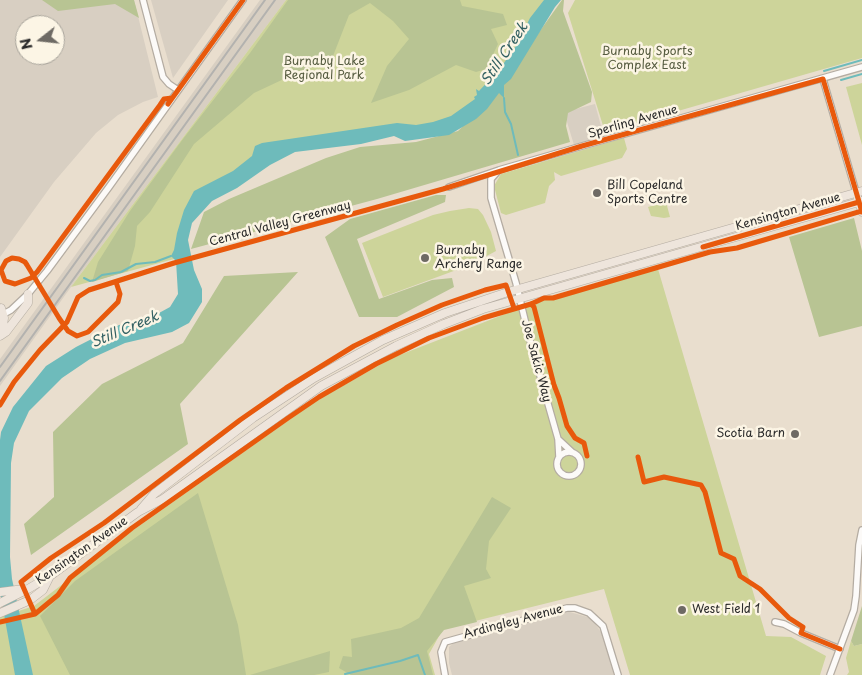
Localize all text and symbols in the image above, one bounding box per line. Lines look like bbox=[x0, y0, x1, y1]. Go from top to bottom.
north arrow bbox=[15, 15, 65, 65]
water label: Still Creek bbox=[478, 20, 532, 88]
text: N bbox=[14, 36, 38, 52]
park label: Burnaby Sports Complex East bbox=[601, 45, 693, 73]
park label: Burnaby Lake Regional Park bbox=[283, 55, 365, 83]
street label: Sperling Avenue bbox=[587, 102, 679, 142]
place label: Bill Copeland Sports Centre bbox=[607, 179, 687, 207]
marker: Bill Copeland Sports Centre bbox=[591, 187, 603, 199]
street label: Kensington Avenue bbox=[734, 190, 842, 234]
street label: Central Valley Greenway bbox=[208, 198, 352, 250]
place label: Burnaby Archery Range bbox=[435, 244, 522, 272]
marker: Burnaby Archery Range bbox=[419, 252, 431, 264]
water label: Still Creek bbox=[89, 308, 161, 352]
street label: Joe Sakic Way bbox=[518, 318, 554, 404]
place label: Scotia Barn bbox=[716, 427, 785, 441]
marker: Scotia Barn bbox=[789, 428, 801, 440]
street label: Kensington Avenue bbox=[33, 514, 131, 588]
street label: Ardingley Avenue bbox=[462, 602, 564, 642]
place label: West Field 1 bbox=[692, 603, 760, 617]
marker: West Field 1 bbox=[676, 604, 688, 616]

